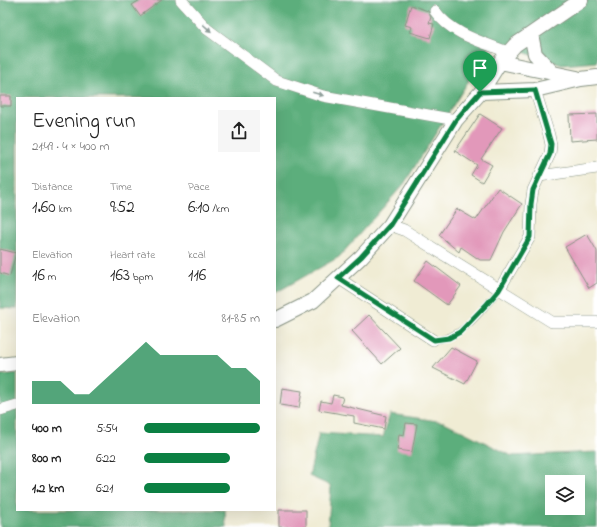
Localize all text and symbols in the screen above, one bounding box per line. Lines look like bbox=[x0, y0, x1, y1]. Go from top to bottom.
one-way arrow bbox=[202, 24, 213, 33]
pin bbox=[463, 51, 497, 92]
icon: arrive bbox=[469, 57, 491, 79]
one-way arrow bbox=[312, 91, 324, 97]
text: Evening run bbox=[32, 106, 136, 138]
button: share bbox=[218, 110, 260, 152]
text: 21:49 · 4 × 400 m bbox=[32, 137, 110, 156]
text: Distance bbox=[32, 179, 73, 195]
text: Time bbox=[110, 179, 132, 195]
text: Pace bbox=[188, 179, 209, 195]
text: 1.60 bbox=[32, 195, 56, 220]
text: 9:52 bbox=[110, 195, 135, 220]
text: 6:10 bbox=[188, 195, 210, 220]
text: km bbox=[56, 201, 72, 217]
text: /km bbox=[210, 201, 229, 217]
text: Elevation bbox=[32, 247, 72, 263]
text: Heart rate bbox=[110, 247, 155, 263]
text: kcal bbox=[188, 247, 206, 263]
text: 16 bbox=[32, 263, 45, 288]
text: 163 bbox=[110, 263, 130, 288]
text: 116 bbox=[188, 263, 206, 288]
text: m bbox=[45, 269, 56, 285]
text: bpm bbox=[130, 269, 153, 285]
text: Elevation bbox=[32, 309, 80, 328]
text: 81–85 m bbox=[222, 309, 260, 328]
text: 400 m bbox=[32, 419, 62, 438]
text: 5:54 bbox=[96, 419, 117, 438]
text: 800 m bbox=[32, 449, 61, 468]
text: 6:22 bbox=[96, 449, 116, 468]
map controls bbox=[545, 475, 585, 515]
button: layers bbox=[545, 475, 585, 515]
text: 1.2 km bbox=[32, 479, 64, 498]
text: 6:21 bbox=[96, 479, 113, 498]

